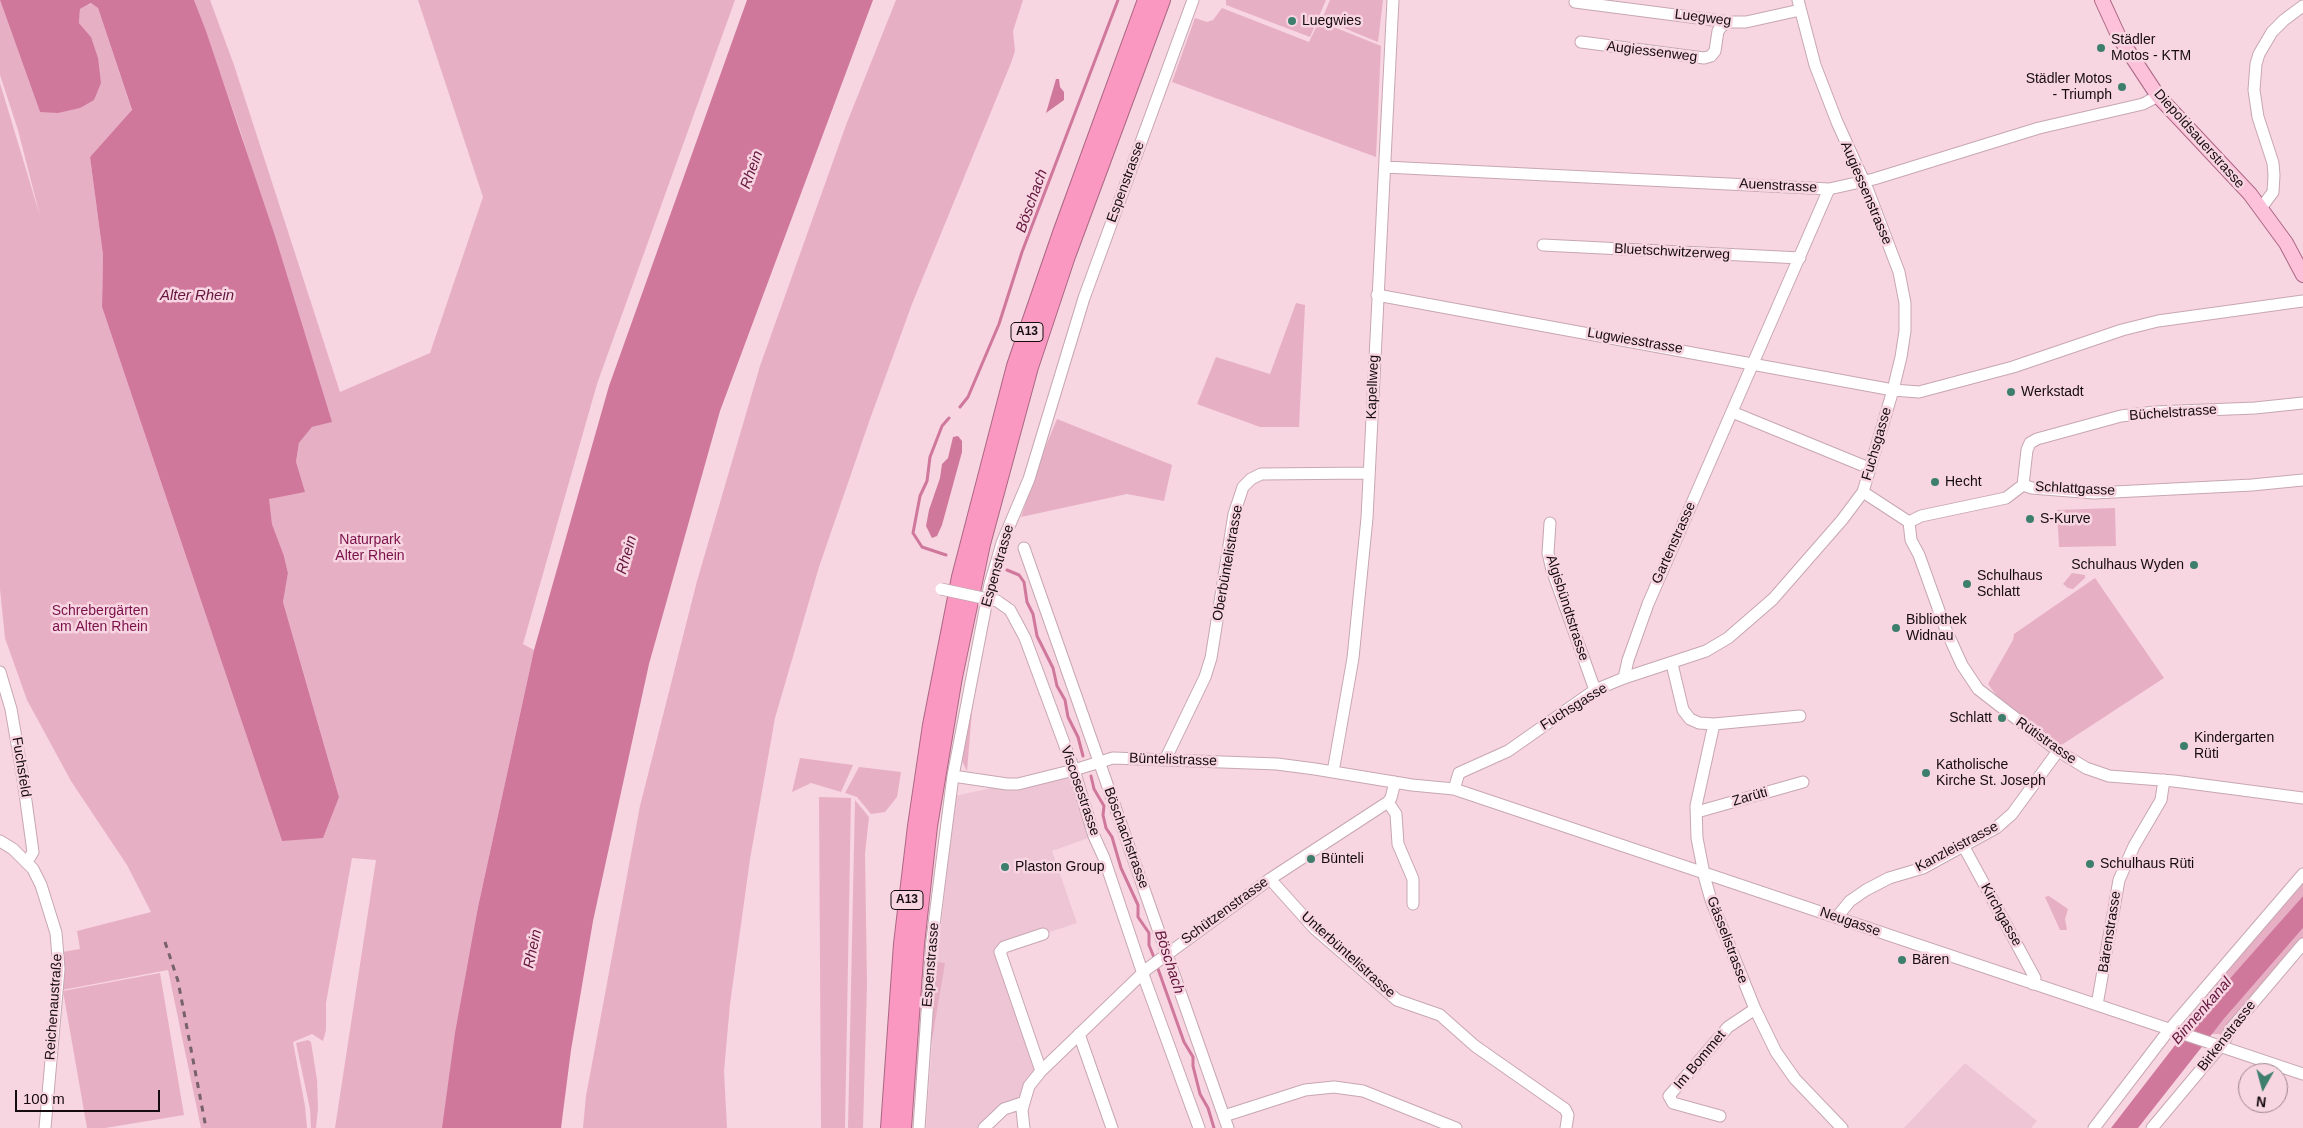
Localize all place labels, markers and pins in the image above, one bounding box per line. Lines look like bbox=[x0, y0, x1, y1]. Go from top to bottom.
place label: Luegwies bbox=[1302, 13, 1361, 29]
marker: Luegwies bbox=[1286, 15, 1298, 27]
place label: Städler Motos - KTM bbox=[2111, 32, 2191, 64]
marker: Städler Motos - KTM bbox=[2095, 42, 2107, 54]
place label: Städler Motos - Triumph bbox=[2026, 71, 2112, 104]
marker: Städler Motos - Triumph bbox=[2116, 81, 2128, 93]
place label: Werkstadt bbox=[2021, 384, 2084, 400]
marker: Werkstadt bbox=[2005, 386, 2017, 398]
place label: Hecht bbox=[1945, 474, 1982, 490]
marker: Hecht bbox=[1929, 476, 1941, 488]
place label: S-Kurve bbox=[2040, 511, 2091, 527]
marker: S-Kurve bbox=[2024, 513, 2036, 525]
place label: Schulhaus Wyden bbox=[2071, 557, 2184, 573]
marker: Schulhaus Wyden bbox=[2188, 559, 2200, 571]
place label: Schulhaus Schlatt bbox=[1977, 568, 2042, 600]
marker: Schulhaus Schlatt bbox=[1961, 578, 1973, 590]
place label: Bibliothek Widnau bbox=[1906, 612, 1967, 644]
marker: Bibliothek Widnau bbox=[1890, 622, 1902, 634]
place label: Schlatt bbox=[1949, 710, 1992, 726]
marker: Schlatt bbox=[1996, 712, 2008, 724]
place label: Kindergarten Rüti bbox=[2194, 730, 2274, 762]
marker: Kindergarten Rüti bbox=[2178, 740, 2190, 752]
place label: Katholische Kirche St. Joseph bbox=[1936, 757, 2046, 790]
marker: Katholische Kirche St. Joseph bbox=[1920, 767, 1932, 779]
place label: Bünteli bbox=[1321, 851, 1364, 867]
marker: Bünteli bbox=[1305, 853, 1317, 865]
place label: Schulhaus Rüti bbox=[2100, 856, 2194, 872]
marker: Schulhaus Rüti bbox=[2084, 858, 2096, 870]
place label: Plaston Group bbox=[1015, 859, 1104, 875]
marker: Plaston Group bbox=[999, 861, 1011, 873]
place label: Bären bbox=[1912, 952, 1949, 968]
marker: Bären bbox=[1896, 954, 1908, 966]

